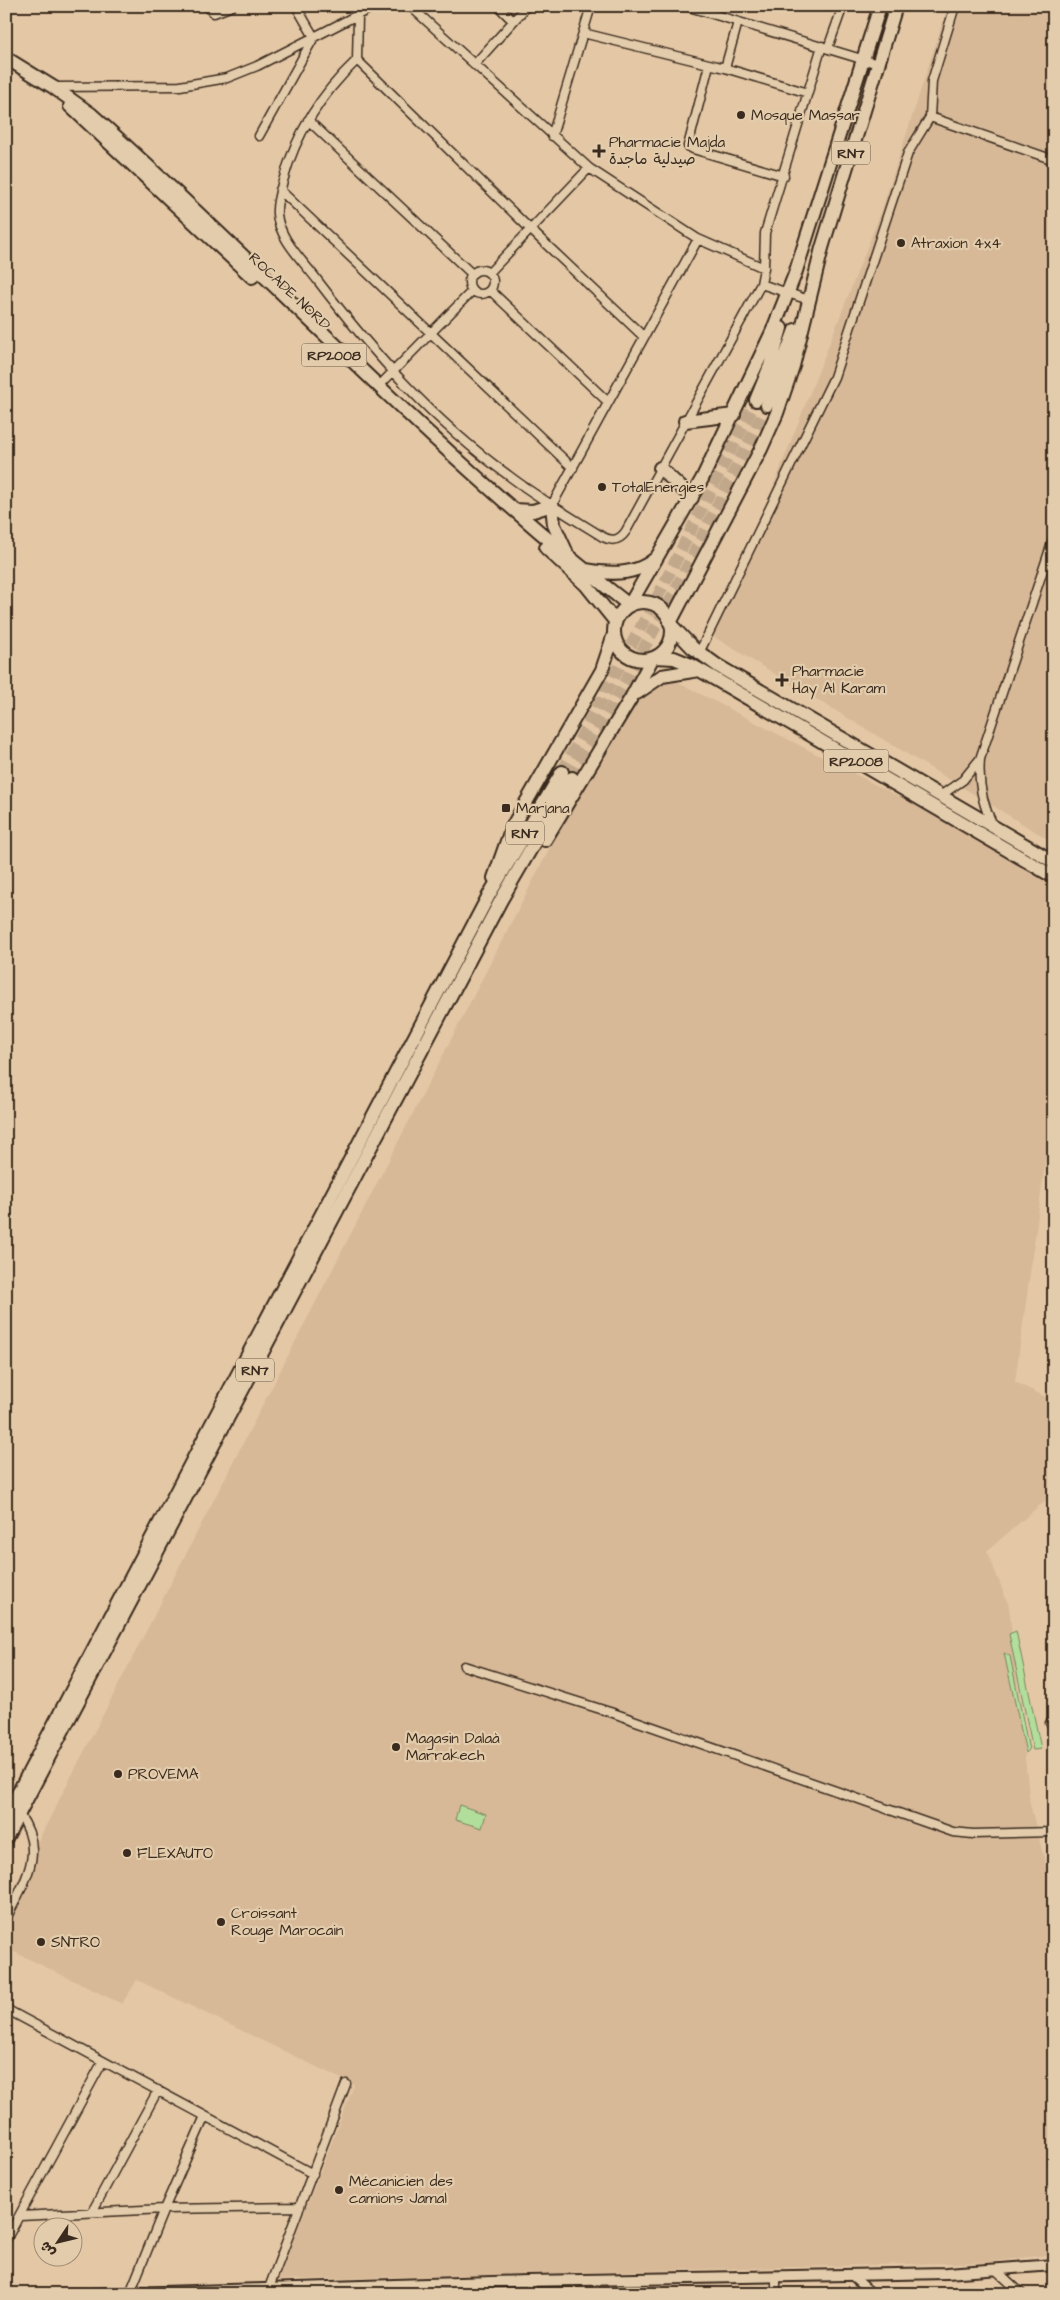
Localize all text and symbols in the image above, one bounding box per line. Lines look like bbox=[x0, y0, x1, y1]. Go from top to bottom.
place label: Mosque Massar bbox=[751, 105, 860, 126]
marker: Mosque Massar bbox=[735, 109, 747, 121]
place label: Pharmacie Majda صيدلية ماجدة bbox=[609, 132, 725, 170]
road number: RN7 bbox=[832, 142, 870, 164]
marker: Pharmacie Majda صيدلية ماجدة bbox=[593, 145, 605, 157]
place label: Atraxion 4x4 bbox=[911, 233, 1001, 254]
marker: Atraxion 4x4 bbox=[895, 237, 907, 249]
street label: ROCADE NORD bbox=[244, 248, 336, 335]
road number: RP2008 bbox=[302, 344, 366, 366]
place label: TotalEnergies bbox=[612, 477, 705, 499]
marker: TotalEnergies bbox=[596, 481, 608, 493]
place label: Pharmacie Hay Al Karam bbox=[792, 661, 886, 700]
marker: Pharmacie Hay Al Karam bbox=[776, 674, 788, 686]
road number: RP2008 bbox=[824, 749, 888, 772]
place label: Marjana bbox=[516, 798, 570, 819]
marker: Marjana bbox=[500, 802, 512, 814]
road number: RN7 bbox=[506, 821, 544, 844]
road number: RN7 bbox=[236, 1358, 274, 1382]
place label: Magasin Dalaà Marrakech bbox=[406, 1728, 500, 1766]
marker: Magasin Dalaà Marrakech bbox=[390, 1741, 402, 1753]
place label: PROVEMA bbox=[128, 1764, 199, 1785]
marker: PROVEMA bbox=[112, 1768, 124, 1780]
place label: FLEXAUTO bbox=[137, 1843, 213, 1864]
marker: FLEXAUTO bbox=[121, 1847, 133, 1859]
place label: Croissant Rouge Marocain bbox=[231, 1903, 344, 1942]
marker: Croissant Rouge Marocain bbox=[215, 1916, 227, 1928]
place label: SNTRO bbox=[51, 1932, 100, 1953]
marker: SNTRO bbox=[35, 1936, 47, 1948]
place label: Mécanicien des camions Jamal bbox=[349, 2171, 454, 2209]
marker: Mécanicien des camions Jamal bbox=[333, 2184, 345, 2196]
north arrow bbox=[32, 2218, 82, 2268]
text: ش bbox=[36, 2237, 61, 2261]

